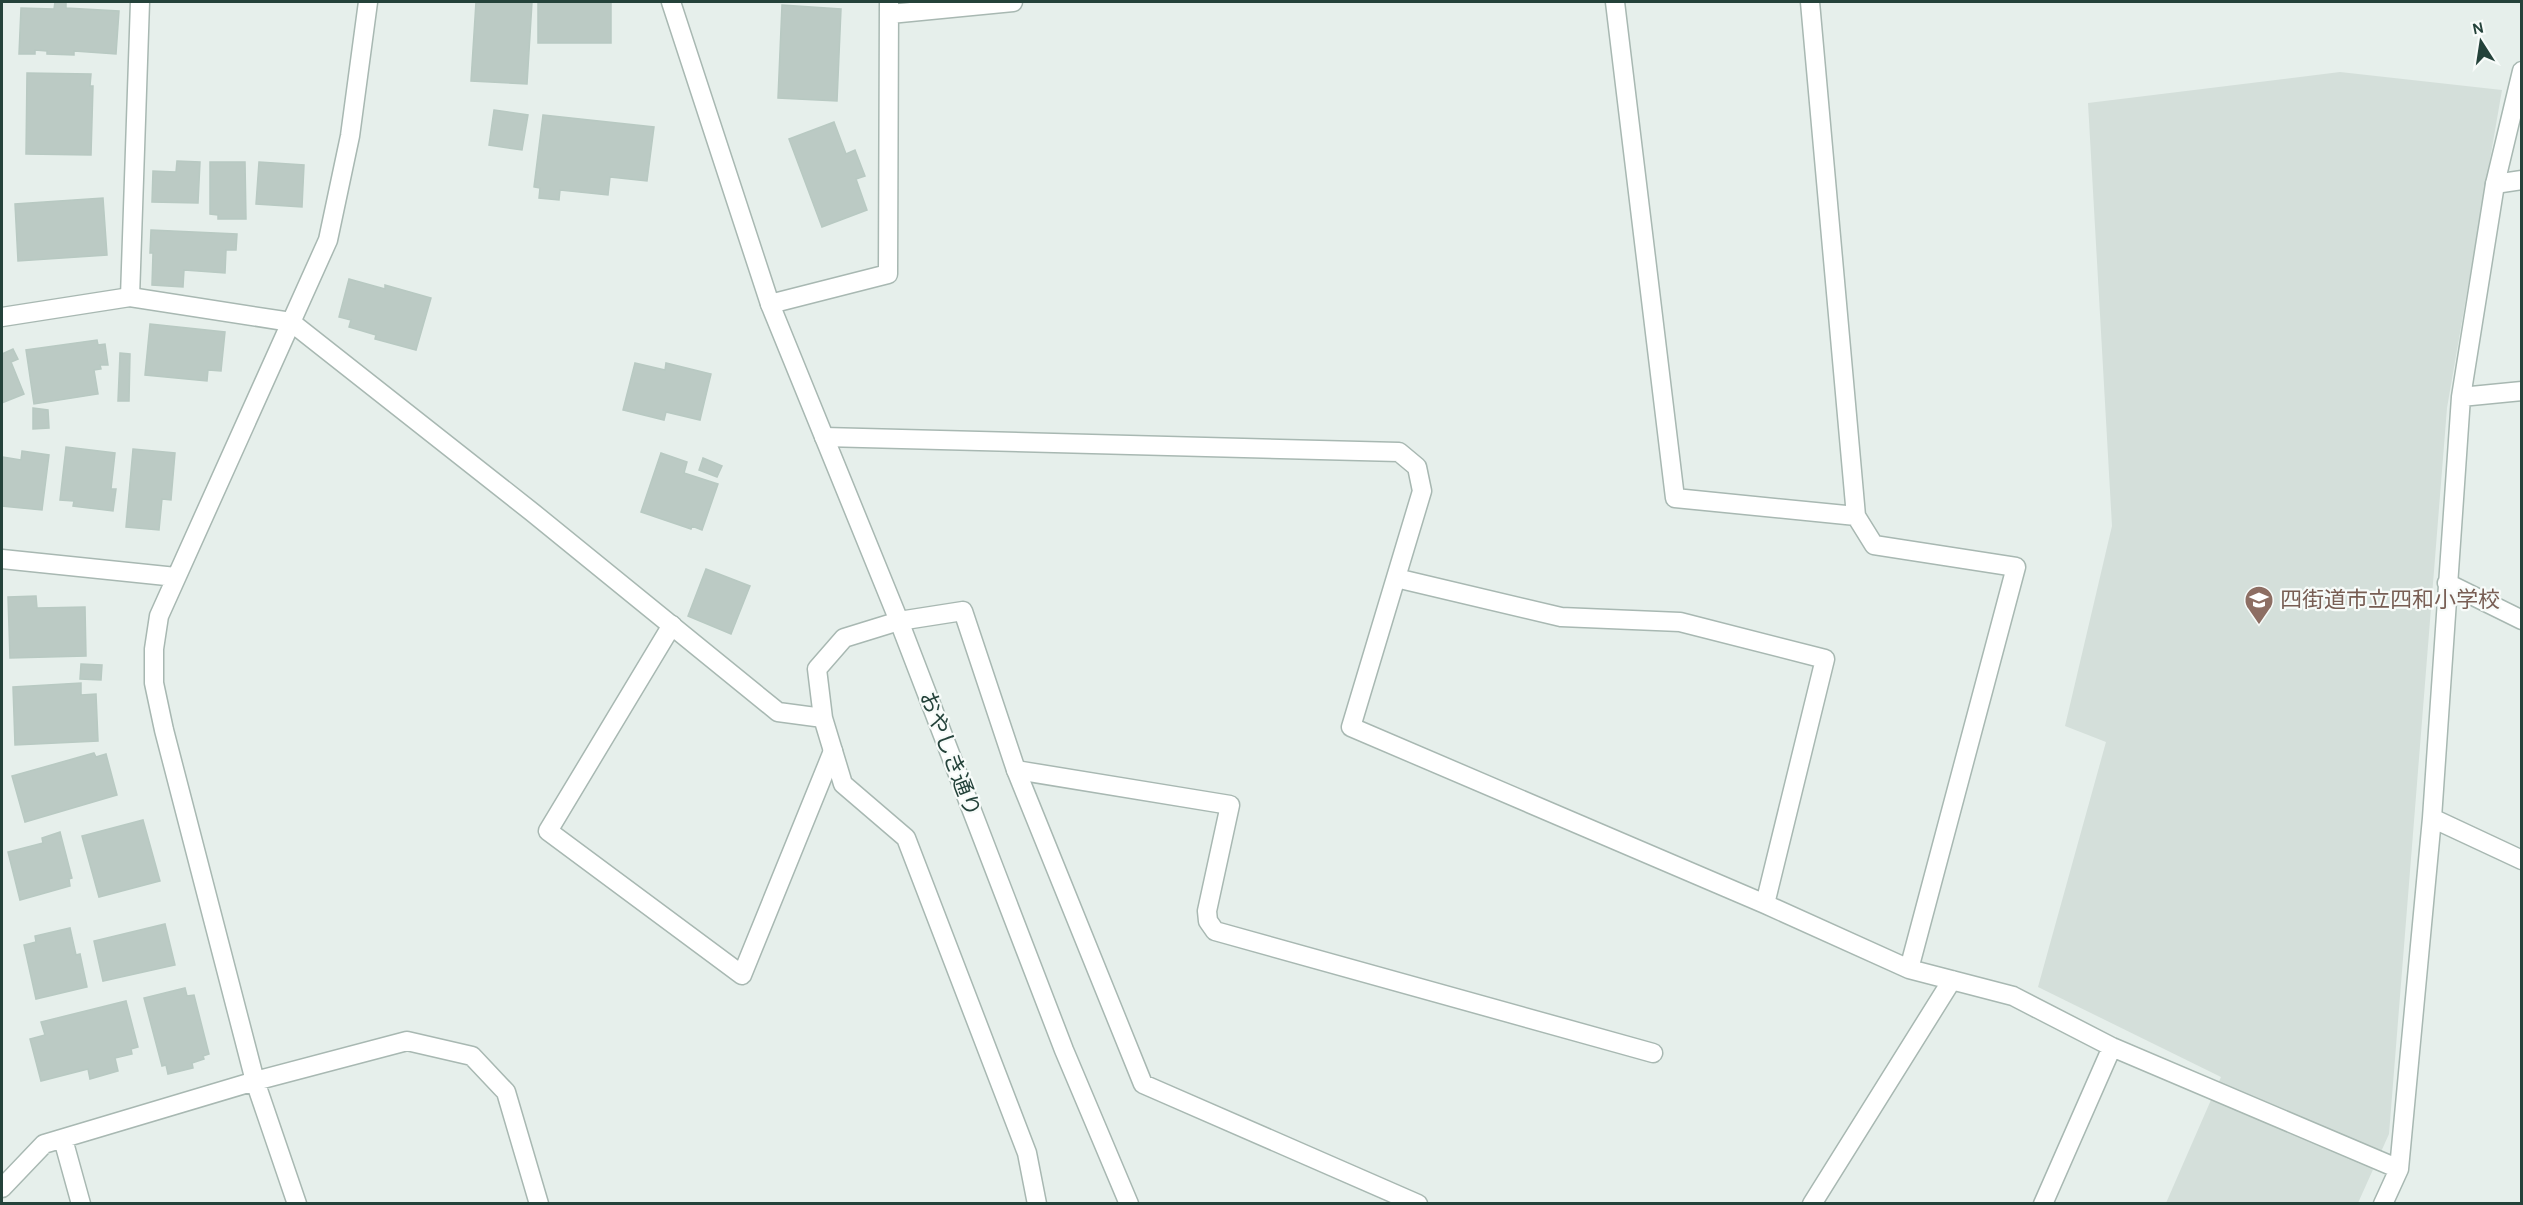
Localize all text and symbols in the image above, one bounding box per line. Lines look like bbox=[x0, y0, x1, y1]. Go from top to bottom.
north arrow bbox=[2451, 12, 2511, 72]
text: N bbox=[2470, 17, 2486, 38]
school or university icon: 四街道市立四和小学校 bbox=[2243, 584, 2275, 626]
place label: 四街道市立四和小学校 bbox=[2280, 587, 2500, 613]
street label: おやしき通り bbox=[914, 688, 986, 820]

